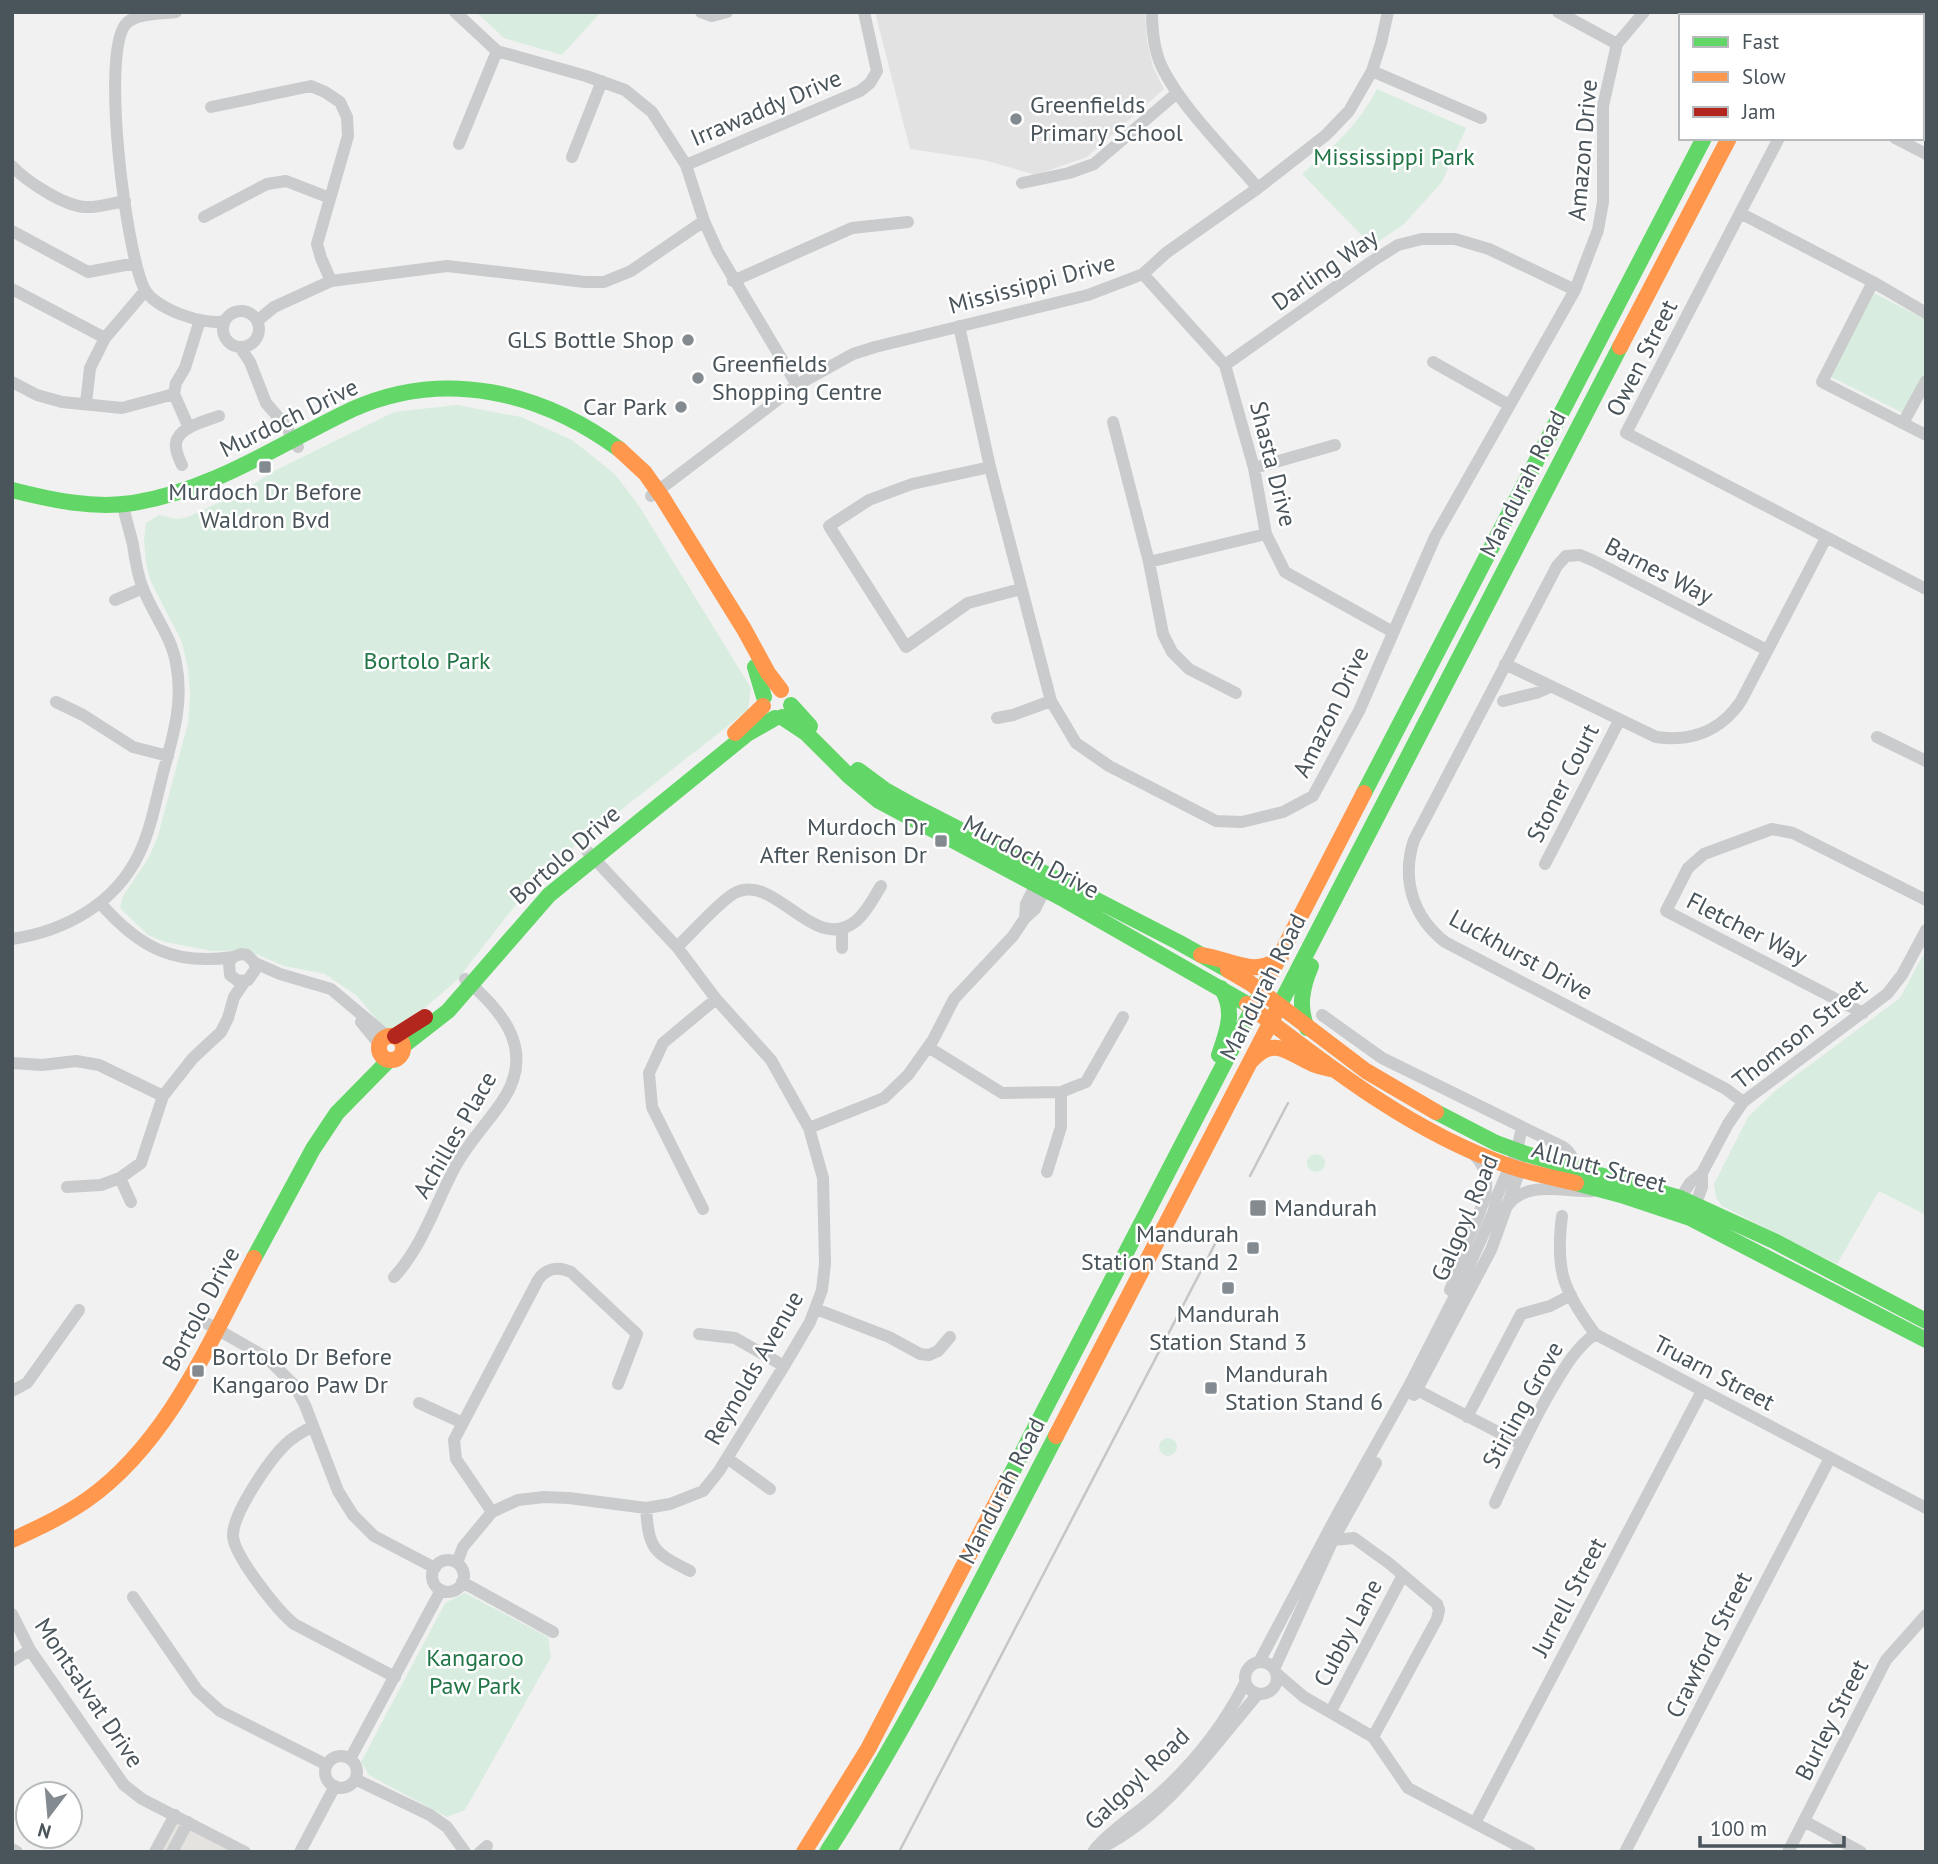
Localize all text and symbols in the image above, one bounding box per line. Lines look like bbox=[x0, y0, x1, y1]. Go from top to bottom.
legend bbox=[1679, 14, 1924, 140]
text: Fast bbox=[1742, 28, 1779, 55]
street label: Irrawaddy Drive bbox=[686, 62, 846, 153]
text: Slow bbox=[1742, 63, 1786, 90]
street label: Amazon Drive bbox=[1561, 78, 1604, 222]
place label: Greenfields Primary School bbox=[1030, 89, 1183, 148]
text: Jam bbox=[1741, 98, 1776, 125]
marker: Greenfields Primary School bbox=[1008, 111, 1024, 127]
park label: Mississippi Park bbox=[1313, 141, 1475, 172]
street label: Darling Way bbox=[1265, 222, 1384, 318]
street label: Mississippi Drive bbox=[945, 246, 1119, 321]
street label: Owen Street bbox=[1599, 294, 1684, 421]
place label: GLS Bottle Shop bbox=[507, 324, 674, 355]
marker: GLS Bottle Shop bbox=[680, 332, 696, 348]
place label: Greenfields Shopping Centre bbox=[712, 348, 882, 407]
marker: Greenfields Shopping Centre bbox=[690, 370, 706, 386]
street label: Murdoch Drive bbox=[215, 371, 363, 464]
place label: Car Park bbox=[583, 391, 668, 422]
street label: Shasta Drive bbox=[1243, 398, 1304, 530]
marker: Car Park bbox=[673, 399, 689, 415]
street label: Mandurah Road bbox=[1472, 405, 1573, 562]
marker: Murdoch Dr Before Waldron Bvd bbox=[257, 459, 273, 475]
place label: Murdoch Dr Before Waldron Bvd bbox=[168, 476, 362, 535]
street label: Barnes Way bbox=[1600, 530, 1719, 611]
street label: Amazon Drive bbox=[1286, 641, 1376, 782]
park label: Bortolo Park bbox=[364, 645, 491, 676]
street label: Stoner Court bbox=[1519, 718, 1606, 847]
street label: Bortolo Drive bbox=[503, 798, 626, 911]
street label: Murdoch Drive bbox=[958, 808, 1105, 905]
place label: Murdoch Dr After Renison Dr bbox=[760, 811, 927, 870]
marker: Murdoch Dr After Renison Dr bbox=[933, 833, 949, 849]
street label: Fletcher Way bbox=[1682, 885, 1813, 972]
street label: Luckhurst Drive bbox=[1444, 902, 1599, 1007]
street label: Mandurah Road bbox=[1212, 908, 1313, 1065]
street label: Thomson Street bbox=[1726, 971, 1873, 1096]
street label: Achilles Place bbox=[406, 1066, 503, 1204]
street label: Allnutt Street bbox=[1528, 1134, 1670, 1199]
street label: Galgoyl Road bbox=[1424, 1150, 1505, 1286]
place label: Mandurah bbox=[1274, 1192, 1377, 1223]
marker: Mandurah bbox=[1248, 1198, 1268, 1218]
place label: Mandurah Station Stand 2 bbox=[1081, 1218, 1239, 1277]
marker: Mandurah Station Stand 2 bbox=[1245, 1240, 1261, 1256]
street label: Bortolo Drive bbox=[155, 1241, 246, 1376]
marker: Mandurah Station Stand 3 bbox=[1220, 1280, 1236, 1296]
street label: Reynolds Avenue bbox=[697, 1285, 810, 1450]
place label: Mandurah Station Stand 3 bbox=[1149, 1298, 1307, 1357]
street label: Truarn Street bbox=[1648, 1328, 1780, 1417]
street label: Stirling Grove bbox=[1475, 1336, 1570, 1474]
place label: Bortolo Dr Before Kangaroo Paw Dr bbox=[212, 1341, 392, 1400]
place label: Mandurah Station Stand 6 bbox=[1225, 1358, 1383, 1417]
marker: Bortolo Dr Before Kangaroo Paw Dr bbox=[190, 1363, 206, 1379]
marker: Mandurah Station Stand 6 bbox=[1203, 1380, 1219, 1396]
street label: Mandurah Road bbox=[951, 1412, 1052, 1569]
street label: Jurrell Street bbox=[1524, 1532, 1613, 1662]
street label: Crawford Street bbox=[1658, 1566, 1759, 1723]
street label: Cubby Lane bbox=[1306, 1574, 1389, 1692]
street label: Montsalvat Drive bbox=[28, 1612, 151, 1773]
park label: Kangaroo Paw Park bbox=[426, 1642, 524, 1701]
street label: Burley Street bbox=[1788, 1654, 1875, 1786]
street label: Galgoyl Road bbox=[1078, 1721, 1196, 1837]
north arrow bbox=[14, 1780, 84, 1850]
scale bar bbox=[1700, 1804, 1843, 1848]
text: 100 m bbox=[1710, 1815, 1767, 1842]
text: N bbox=[35, 1818, 54, 1845]

